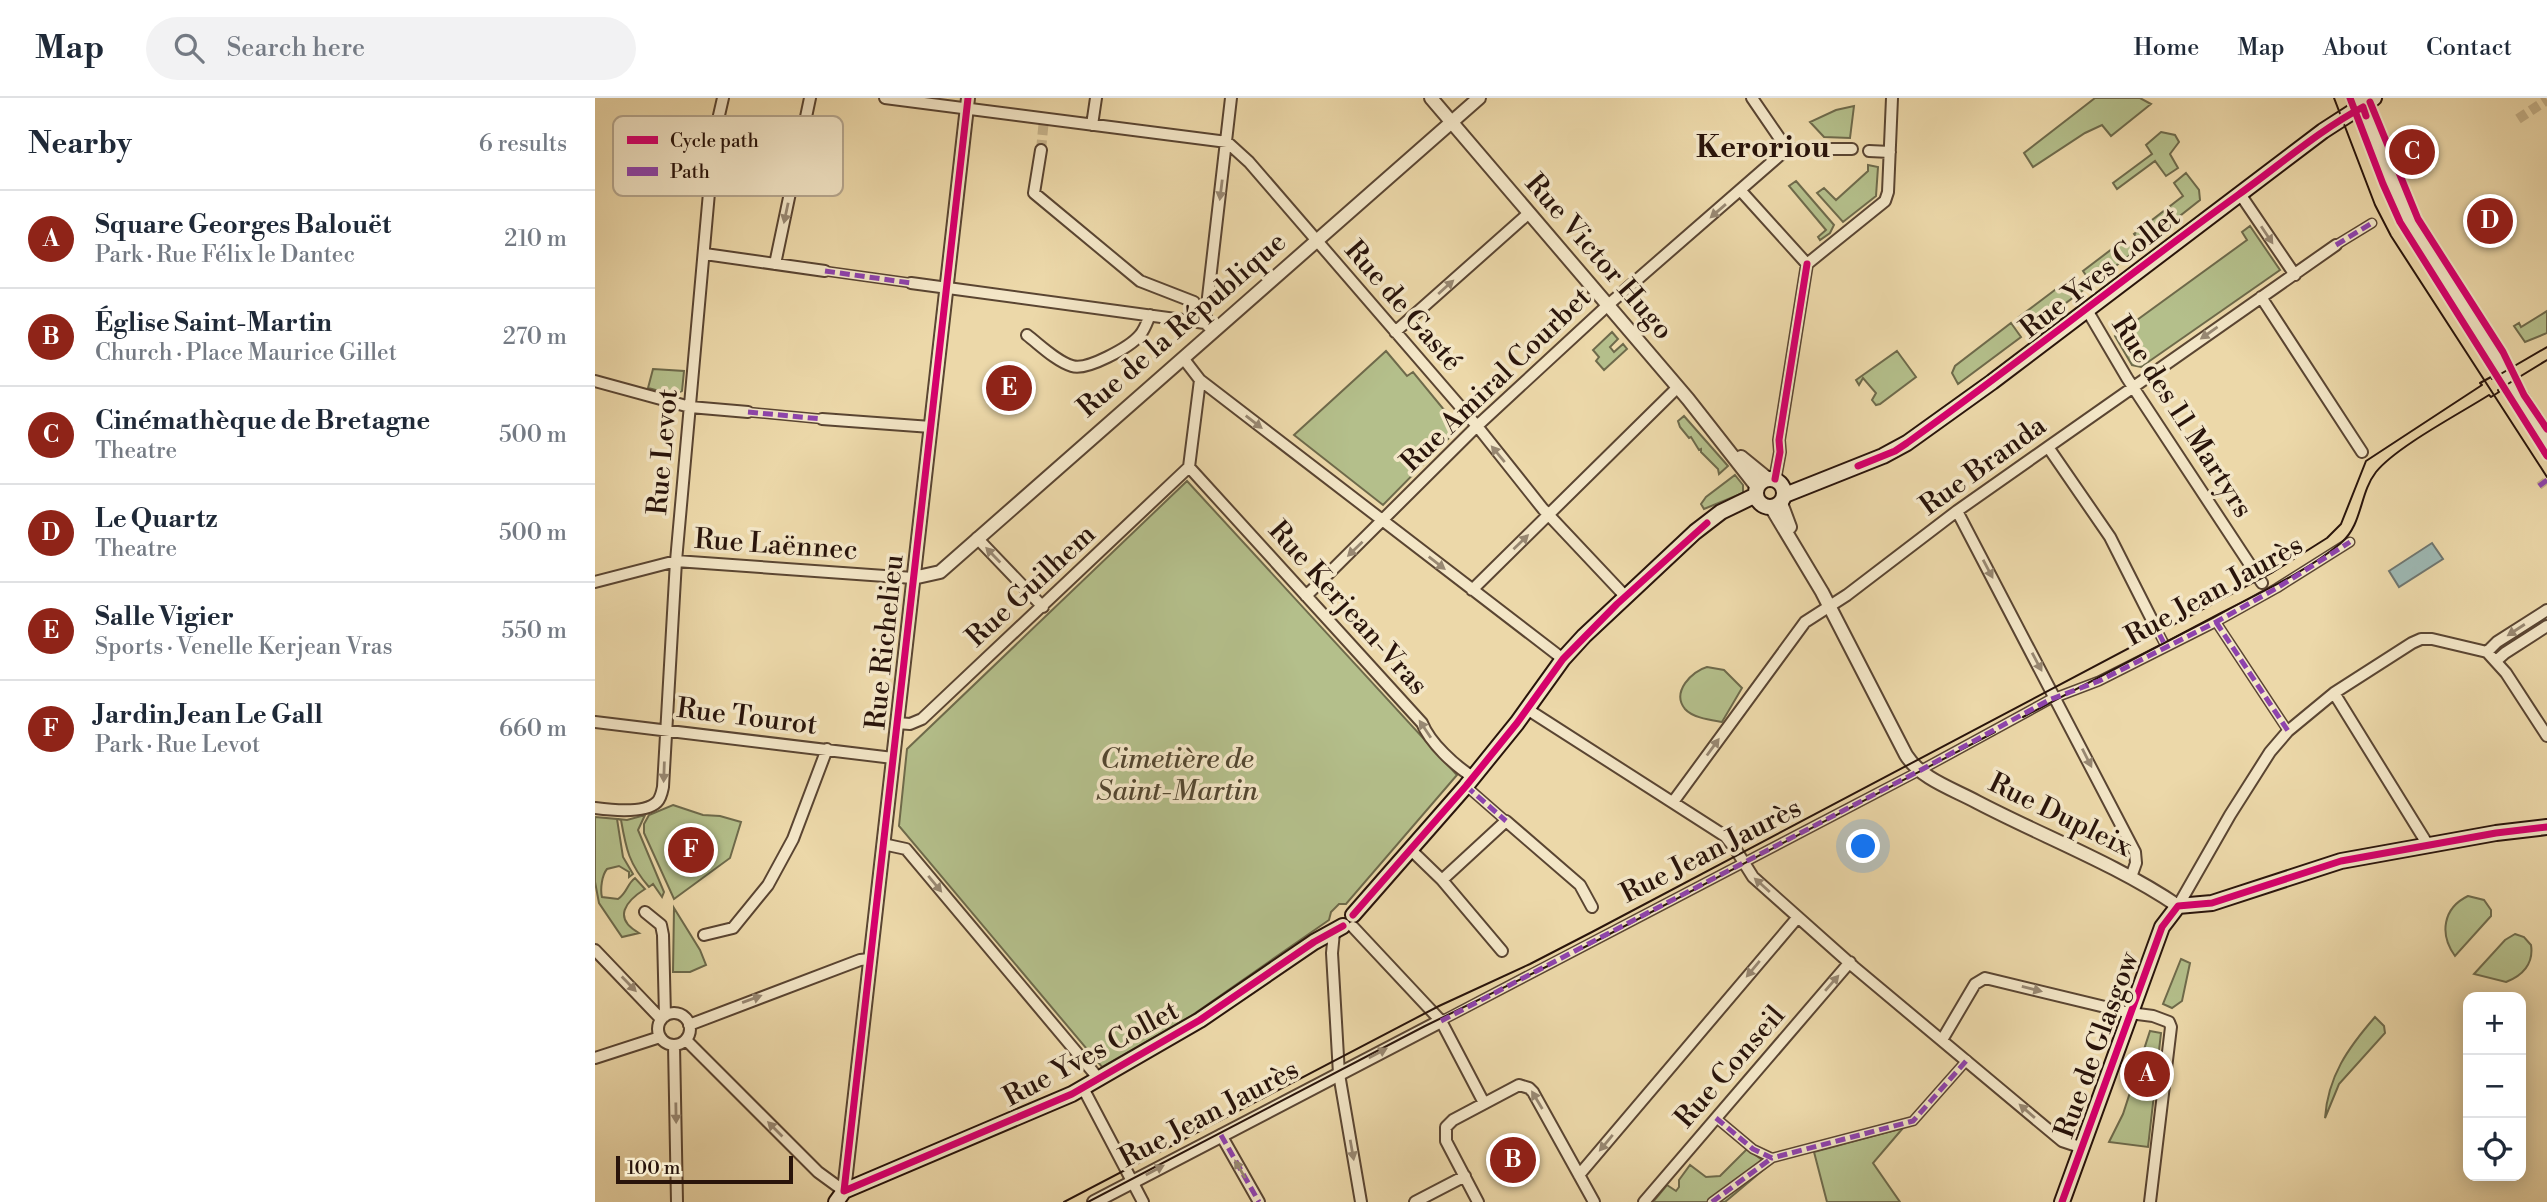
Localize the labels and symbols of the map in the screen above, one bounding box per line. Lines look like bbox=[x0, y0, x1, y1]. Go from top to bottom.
legend bbox=[613, 116, 843, 196]
pin: C bbox=[2389, 126, 2435, 178]
text: Cycle path bbox=[670, 129, 759, 153]
district label: Keroriou bbox=[1696, 129, 1831, 167]
text: Path bbox=[670, 160, 710, 184]
street label: Rue Victor Hugo bbox=[1517, 167, 1681, 347]
one-way arrow bbox=[1216, 179, 1227, 201]
pin: D bbox=[2467, 195, 2513, 247]
street label: Rue Yves Collet bbox=[2013, 200, 2187, 346]
one-way arrow bbox=[780, 202, 791, 224]
one-way arrow bbox=[1709, 203, 1727, 219]
street label: Rue de la République bbox=[1070, 225, 1294, 425]
one-way arrow bbox=[2260, 225, 2273, 244]
street label: Rue de Gasté bbox=[1337, 233, 1469, 379]
street label: Rue Amiral Courbet bbox=[1393, 280, 1599, 480]
one-way arrow bbox=[1437, 280, 1454, 295]
street label: Rue des 11 Martyrs bbox=[2104, 309, 2260, 525]
one-way arrow bbox=[2200, 326, 2218, 340]
pin: E bbox=[986, 362, 1032, 414]
street label: Rue Levot bbox=[640, 387, 686, 517]
street label: Rue Branda bbox=[1913, 408, 2054, 524]
one-way arrow bbox=[1245, 414, 1263, 429]
one-way arrow bbox=[1491, 446, 1506, 463]
street label: Rue Kerjean-Vras bbox=[1261, 514, 1435, 702]
street label: Rue Guilhem bbox=[959, 517, 1103, 655]
street label: Rue Laënnec bbox=[693, 522, 859, 568]
street label: Rue Jean Jaurès bbox=[2119, 528, 2309, 654]
one-way arrow bbox=[1512, 533, 1529, 550]
one-way arrow bbox=[1346, 541, 1363, 558]
one-way arrow bbox=[985, 547, 1001, 564]
street label: Rue Richelieu bbox=[858, 553, 912, 731]
one-way arrow bbox=[1428, 555, 1446, 570]
one-way arrow bbox=[1982, 559, 1994, 579]
one-way arrow bbox=[2506, 623, 2526, 636]
one-way arrow bbox=[2032, 652, 2043, 672]
street label: Rue Tourot bbox=[675, 691, 819, 743]
one-way arrow bbox=[1419, 719, 1432, 739]
one-way arrow bbox=[1706, 738, 1720, 756]
park label: Cimetière de Saint-Martin bbox=[1096, 742, 1258, 809]
one-way arrow bbox=[2081, 748, 2092, 768]
one-way arrow bbox=[658, 761, 669, 783]
street label: Rue Dupleix bbox=[1983, 765, 2138, 865]
street label: Rue Jean Jaurès bbox=[1615, 790, 1807, 912]
pin: F bbox=[668, 824, 714, 876]
your location bbox=[1846, 829, 1880, 863]
one-way arrow bbox=[927, 875, 942, 892]
one-way arrow bbox=[1753, 878, 1770, 893]
street label: Rue de Glasgow bbox=[2047, 946, 2147, 1143]
one-way arrow bbox=[1745, 960, 1761, 978]
one-way arrow bbox=[1824, 974, 1839, 991]
one-way arrow bbox=[620, 975, 636, 992]
one-way arrow bbox=[2021, 984, 2043, 995]
street label: Rue Yves Collet bbox=[997, 993, 1185, 1115]
one-way arrow bbox=[742, 994, 763, 1005]
street label: Rue Conseil bbox=[1667, 999, 1793, 1135]
one-way arrow bbox=[1368, 1047, 1388, 1059]
pin: A bbox=[2124, 1048, 2170, 1100]
street label: Rue Jean Jaurès bbox=[1113, 1052, 1305, 1176]
one-way arrow bbox=[1530, 1090, 1543, 1109]
one-way arrow bbox=[670, 1102, 681, 1124]
one-way arrow bbox=[2018, 1104, 2035, 1119]
one-way arrow bbox=[767, 1121, 784, 1137]
pin: B bbox=[1490, 1134, 1536, 1186]
one-way arrow bbox=[1599, 1134, 1614, 1151]
one-way arrow bbox=[1347, 1139, 1358, 1161]
scale bar bbox=[616, 1153, 793, 1185]
one-way arrow bbox=[1234, 1159, 1246, 1178]
one-way arrow bbox=[1145, 1165, 1165, 1177]

